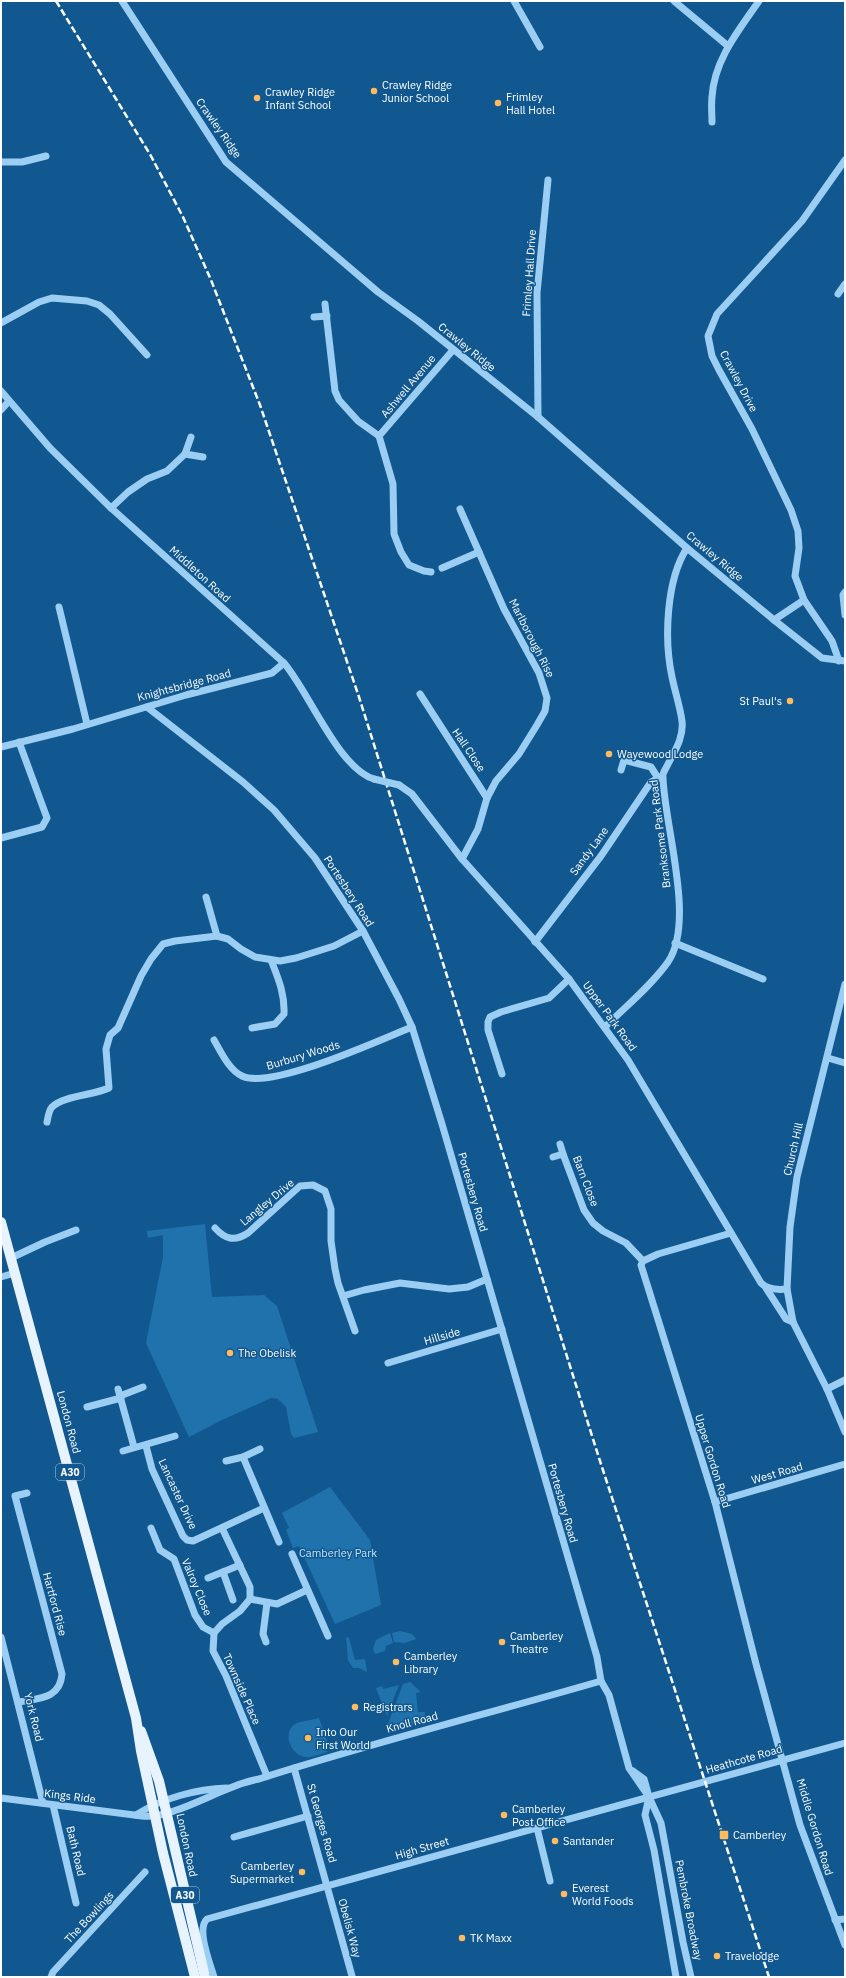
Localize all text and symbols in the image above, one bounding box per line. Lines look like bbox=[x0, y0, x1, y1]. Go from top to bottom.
place label: Crawley Ridge Junior School bbox=[382, 78, 452, 105]
place label: Crawley Ridge Infant School bbox=[265, 85, 335, 112]
marker: Crawley Ridge Junior School bbox=[369, 86, 379, 96]
place label: Frimley Hall Hotel bbox=[506, 90, 555, 117]
marker: Crawley Ridge Infant School bbox=[252, 93, 262, 103]
street label: Crawley Ridge bbox=[193, 95, 245, 161]
marker: Frimley Hall Hotel bbox=[493, 98, 503, 108]
street label: Frimley Hall Drive bbox=[519, 229, 539, 317]
street label: Crawley Ridge bbox=[435, 319, 499, 375]
street label: Crawley Drive bbox=[717, 348, 761, 414]
street label: Ashwell Avenue bbox=[377, 352, 439, 420]
street label: Crawley Ridge bbox=[684, 528, 746, 584]
street label: Middleton Road bbox=[166, 543, 234, 605]
street label: Marlborough Rise bbox=[506, 596, 558, 680]
street label: Knightsbridge Road bbox=[136, 666, 232, 704]
place label: St Paul's bbox=[739, 694, 782, 708]
marker: St Paul's bbox=[785, 696, 795, 706]
street label: Hall Close bbox=[449, 726, 489, 774]
place label: Wayewood Lodge bbox=[617, 747, 703, 761]
marker: Wayewood Lodge bbox=[604, 749, 614, 759]
street label: Branksome Park Road bbox=[646, 779, 674, 889]
street label: Sandy Lane bbox=[567, 824, 611, 878]
street label: Portesbery Road bbox=[321, 853, 377, 929]
street label: Upper Park Road bbox=[580, 978, 640, 1054]
street label: Burbury Woods bbox=[265, 1037, 341, 1073]
street label: Church Hill bbox=[780, 1121, 806, 1177]
street label: Portesbery Road bbox=[455, 1151, 491, 1233]
street label: Barn Close bbox=[570, 1154, 602, 1208]
street label: Langley Drive bbox=[237, 1175, 297, 1229]
street label: Hillside bbox=[422, 1324, 462, 1348]
place label: The Obelisk bbox=[238, 1346, 296, 1360]
marker: The Obelisk bbox=[225, 1348, 235, 1358]
street label: London Road bbox=[54, 1389, 84, 1455]
street label: Upper Gordon Road bbox=[692, 1412, 734, 1510]
street label: Lancaster Drive bbox=[156, 1456, 200, 1532]
street label: West Road bbox=[750, 1459, 804, 1487]
street label: Portesbery Road bbox=[545, 1462, 581, 1544]
road number: A30 bbox=[56, 1464, 84, 1480]
park label: Camberley Park bbox=[299, 1546, 377, 1560]
street label: Valroy Close bbox=[179, 1556, 215, 1618]
street label: Hartford Rise bbox=[40, 1571, 70, 1637]
place label: Camberley Theatre bbox=[510, 1629, 564, 1656]
marker: Camberley Theatre bbox=[497, 1637, 507, 1647]
place label: Camberley Library bbox=[404, 1649, 458, 1676]
street label: Townside Place bbox=[220, 1651, 264, 1727]
marker: Camberley Library bbox=[391, 1657, 401, 1667]
street label: York Road bbox=[21, 1691, 47, 1743]
place label: Registrars bbox=[363, 1700, 413, 1714]
marker: Registrars bbox=[350, 1702, 360, 1712]
street label: Knoll Road bbox=[385, 1708, 439, 1736]
place label: Into Our First World bbox=[316, 1725, 370, 1752]
marker: Into Our First World bbox=[303, 1733, 313, 1743]
street label: Heathcote Road bbox=[704, 1741, 784, 1777]
street label: Middle Gordon Road bbox=[794, 1777, 836, 1877]
street label: St Georges Road bbox=[304, 1782, 340, 1864]
street label: Kings Ride bbox=[43, 1786, 97, 1806]
place label: Camberley Post Office bbox=[512, 1802, 566, 1829]
marker: Camberley Post Office bbox=[499, 1810, 509, 1820]
street label: London Road bbox=[173, 1812, 201, 1878]
street label: Bath Road bbox=[63, 1825, 89, 1877]
place label: Camberley bbox=[733, 1828, 787, 1842]
marker: Camberley bbox=[718, 1829, 730, 1841]
street label: High Street bbox=[393, 1834, 451, 1862]
place label: Santander bbox=[563, 1834, 614, 1848]
marker: Santander bbox=[550, 1836, 560, 1846]
place label: Camberley Supermarket bbox=[230, 1859, 295, 1886]
street label: Pembroke Broadway bbox=[672, 1859, 706, 1962]
marker: Camberley Supermarket bbox=[297, 1867, 307, 1877]
place label: Everest World Foods bbox=[572, 1881, 634, 1908]
road number: A30 bbox=[171, 1887, 199, 1903]
street label: The Bowlings bbox=[61, 1888, 117, 1946]
marker: Everest World Foods bbox=[559, 1889, 569, 1899]
street label: Obelisk Way bbox=[335, 1897, 365, 1960]
place label: TK Maxx bbox=[470, 1931, 512, 1945]
marker: TK Maxx bbox=[457, 1933, 467, 1943]
place label: Travelodge bbox=[725, 1949, 779, 1963]
marker: Travelodge bbox=[712, 1951, 722, 1961]

